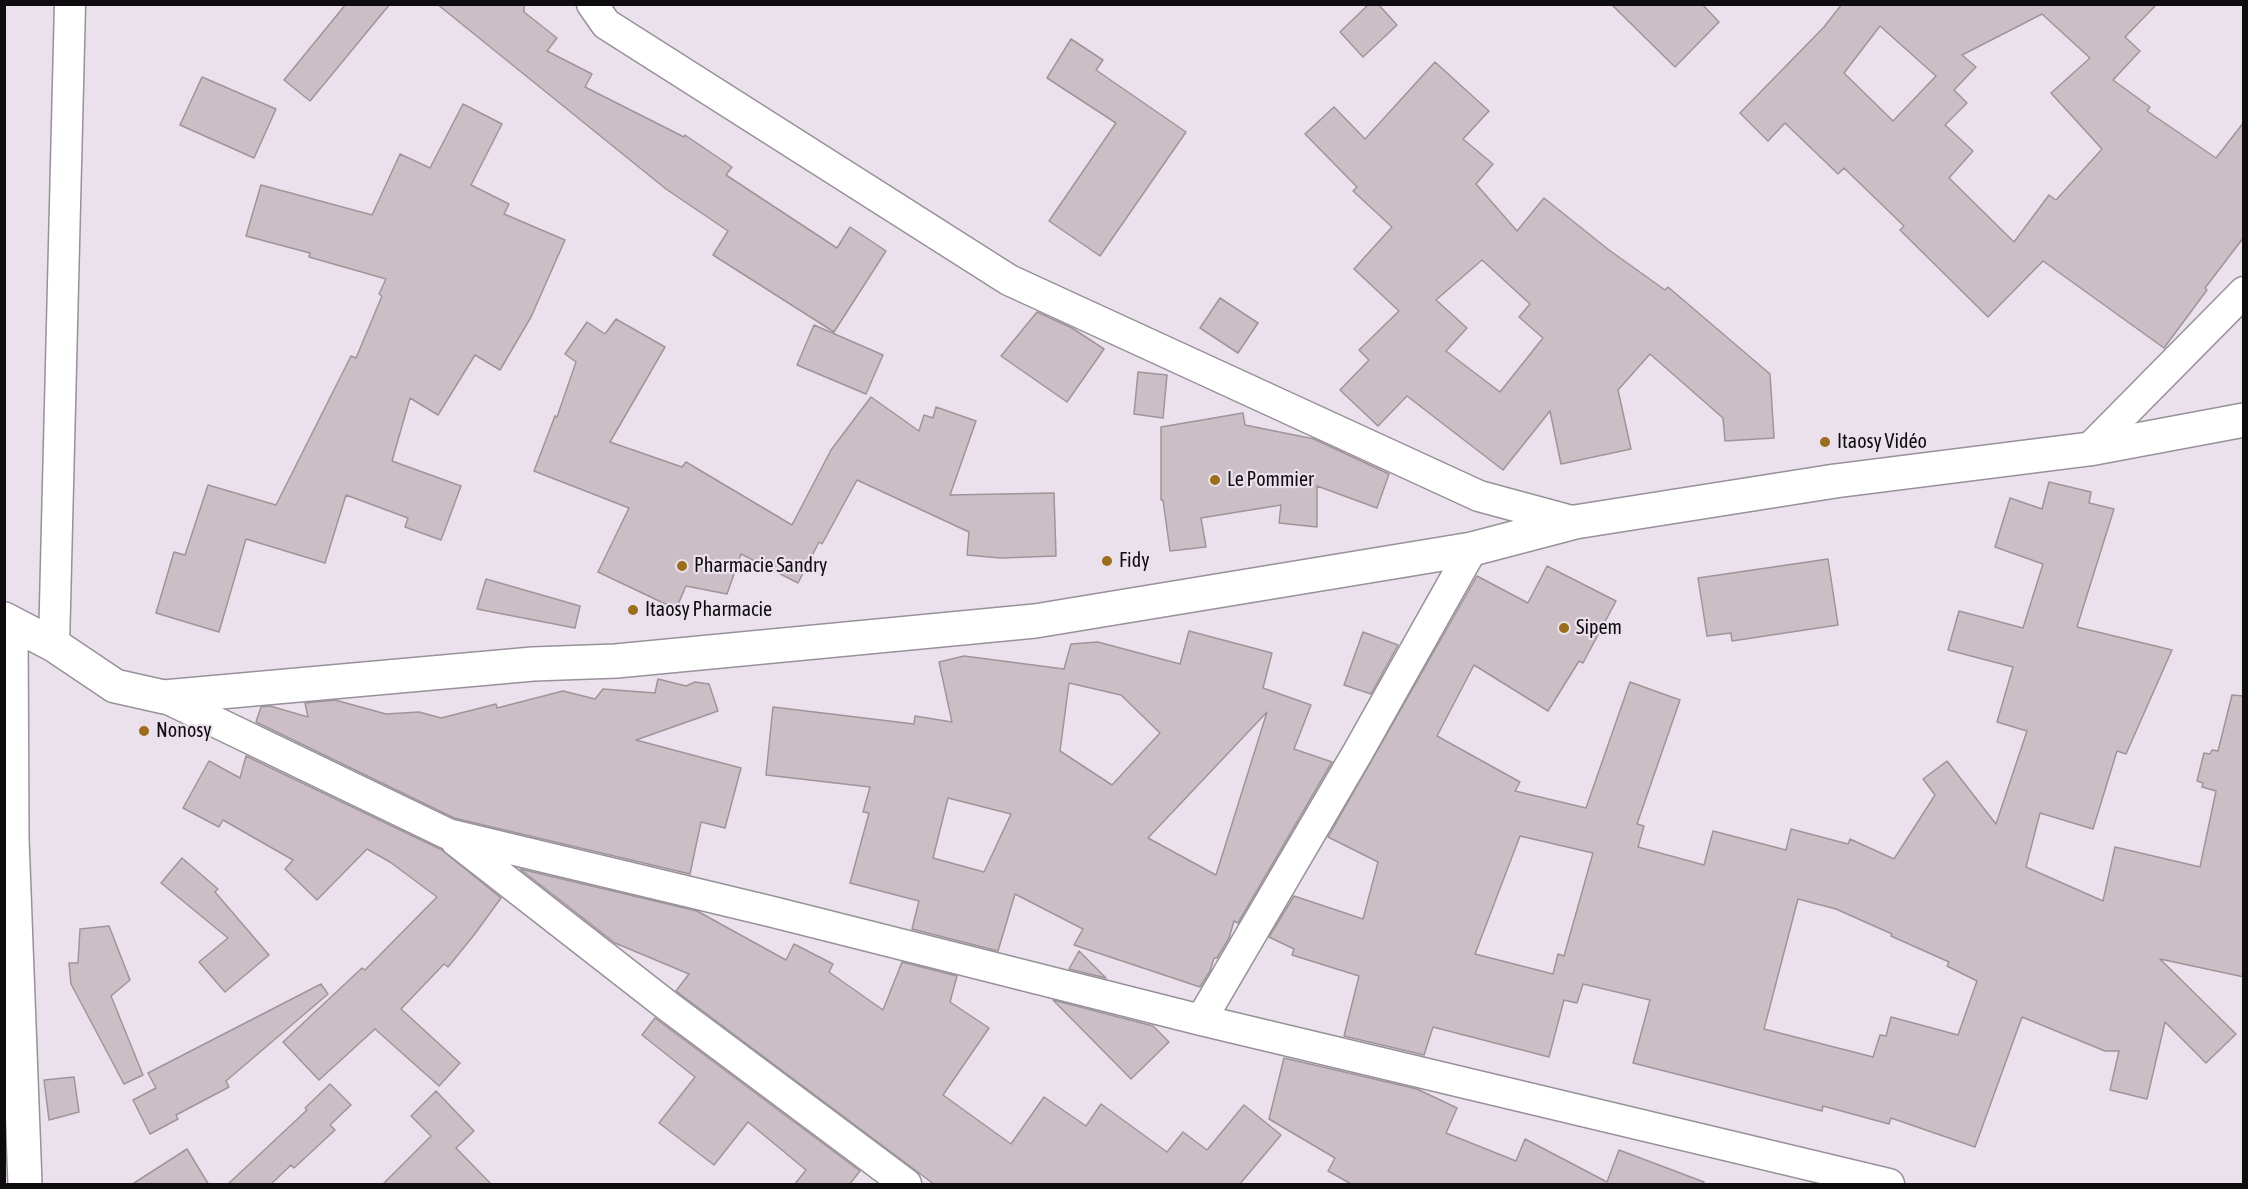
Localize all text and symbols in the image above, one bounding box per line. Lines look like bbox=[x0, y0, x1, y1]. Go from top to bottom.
place label: Itaosy Vidéo bbox=[1837, 430, 1927, 454]
marker: Itaosy Vidéo bbox=[1818, 435, 1832, 449]
place label: Le Pommier bbox=[1227, 468, 1314, 492]
marker: Le Pommier bbox=[1208, 473, 1222, 487]
place label: Fidy bbox=[1119, 549, 1149, 573]
place label: Pharmacie Sandry bbox=[694, 554, 827, 578]
marker: Fidy bbox=[1100, 554, 1114, 568]
marker: Pharmacie Sandry bbox=[675, 559, 689, 573]
place label: Itaosy Pharmacie bbox=[645, 598, 772, 622]
marker: Itaosy Pharmacie bbox=[626, 603, 640, 617]
place label: Sipem bbox=[1576, 616, 1622, 640]
marker: Sipem bbox=[1557, 621, 1571, 635]
place label: Nonosy bbox=[156, 719, 212, 743]
marker: Nonosy bbox=[137, 724, 151, 738]

